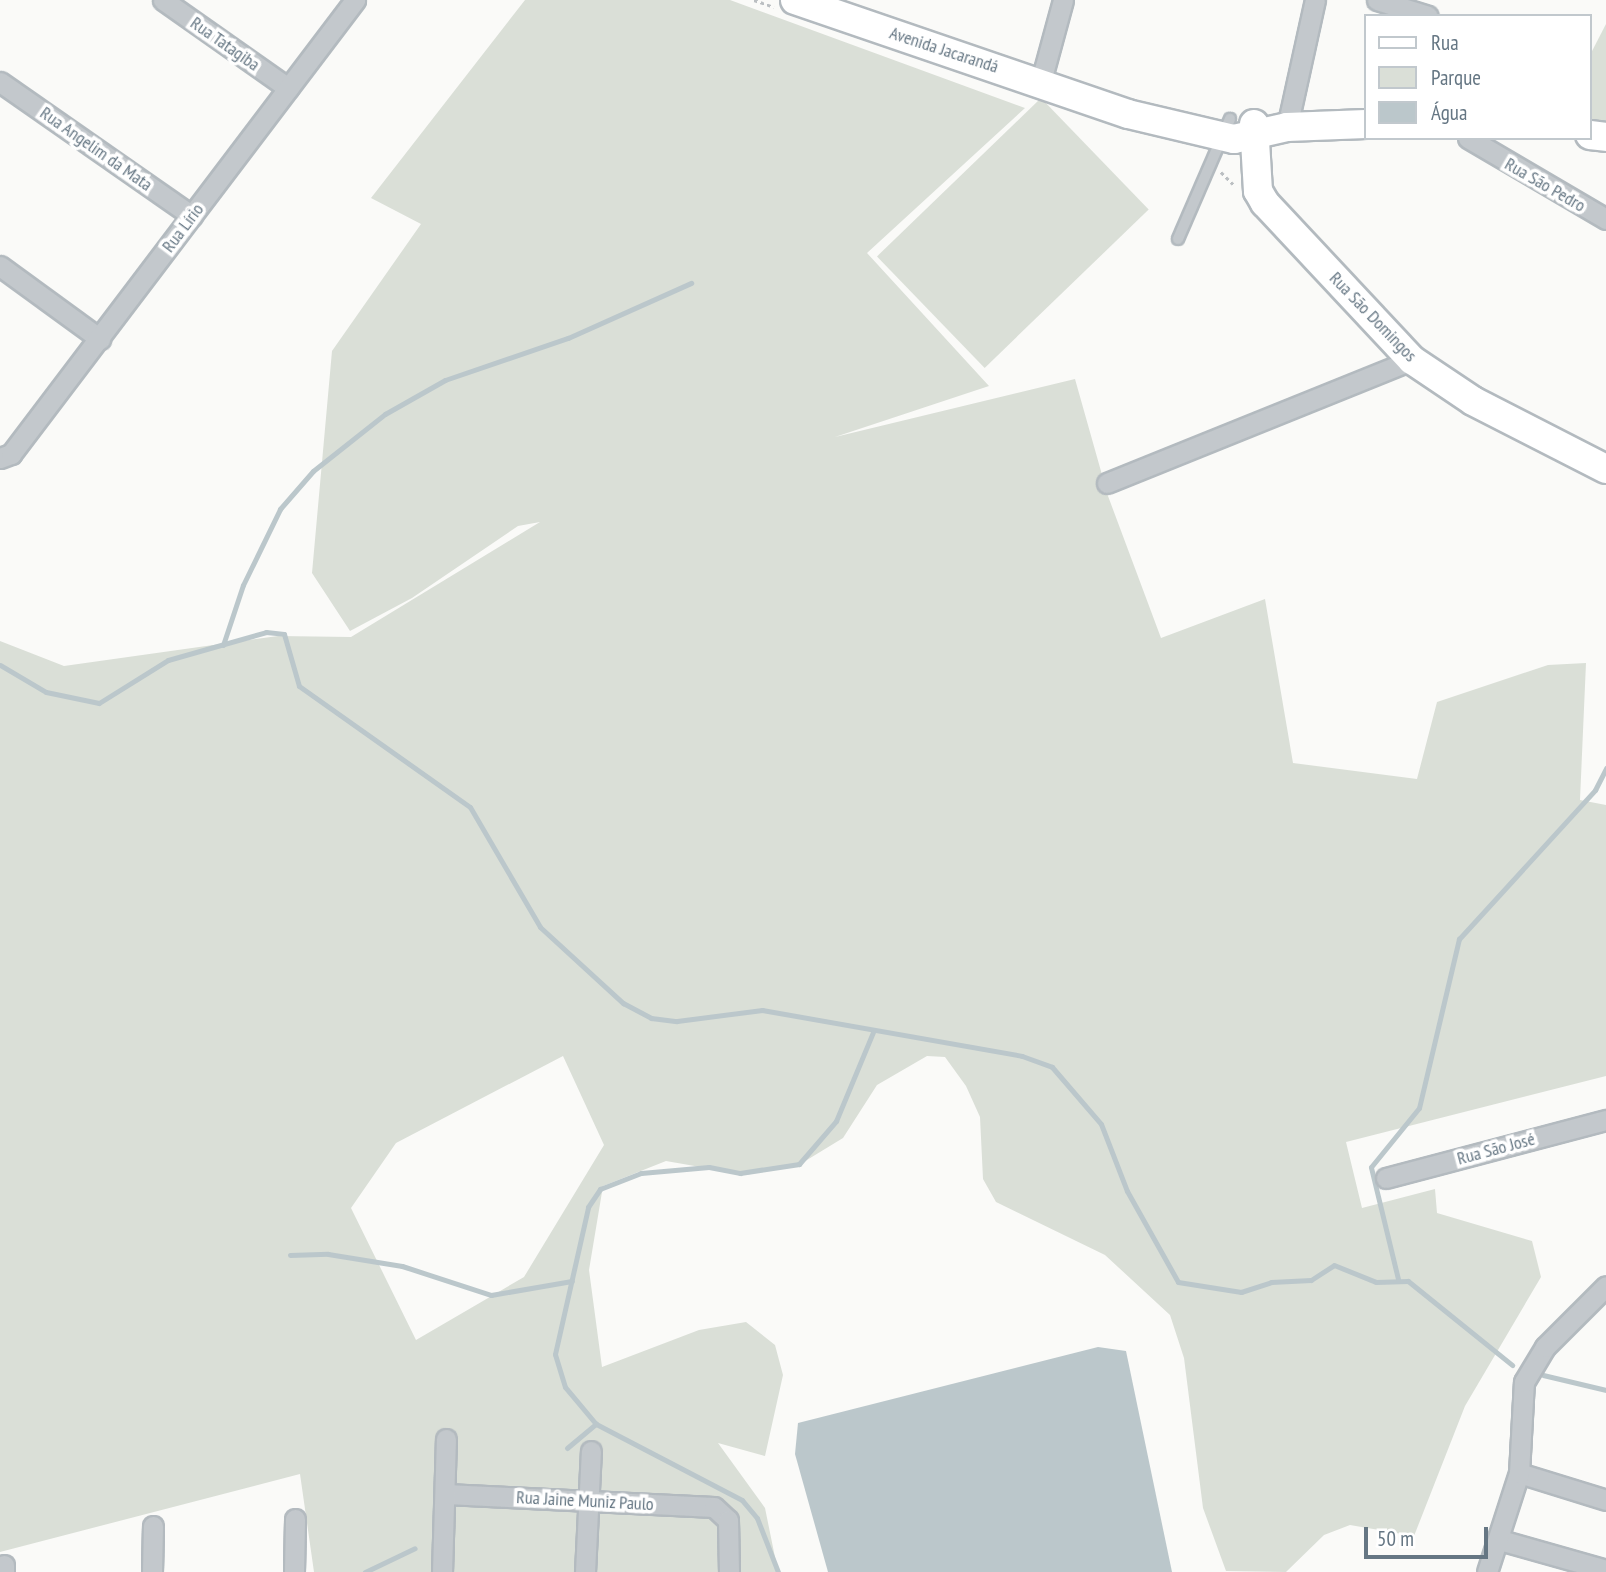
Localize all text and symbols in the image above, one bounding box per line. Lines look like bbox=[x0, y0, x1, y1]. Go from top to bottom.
street label: Rua Tatagiba bbox=[186, 12, 264, 76]
legend bbox=[1364, 14, 1592, 140]
street label: Avenida Jacarandá bbox=[887, 22, 1001, 78]
text: Rua bbox=[1431, 29, 1459, 56]
text: Parque bbox=[1431, 64, 1481, 91]
text: Água bbox=[1431, 99, 1467, 126]
street label: Rua Angelim da Mata bbox=[36, 102, 156, 196]
street label: Rua São Pedro bbox=[1501, 153, 1589, 217]
street label: Rua Lírio bbox=[158, 199, 208, 257]
street label: Rua São Domingos bbox=[1325, 268, 1421, 366]
street label: Rua São José bbox=[1455, 1128, 1537, 1170]
street label: Rua Jaine Muniz Paulo bbox=[515, 1487, 655, 1515]
scale bar bbox=[1368, 1512, 1492, 1556]
text: 50 m bbox=[1377, 1525, 1414, 1552]

